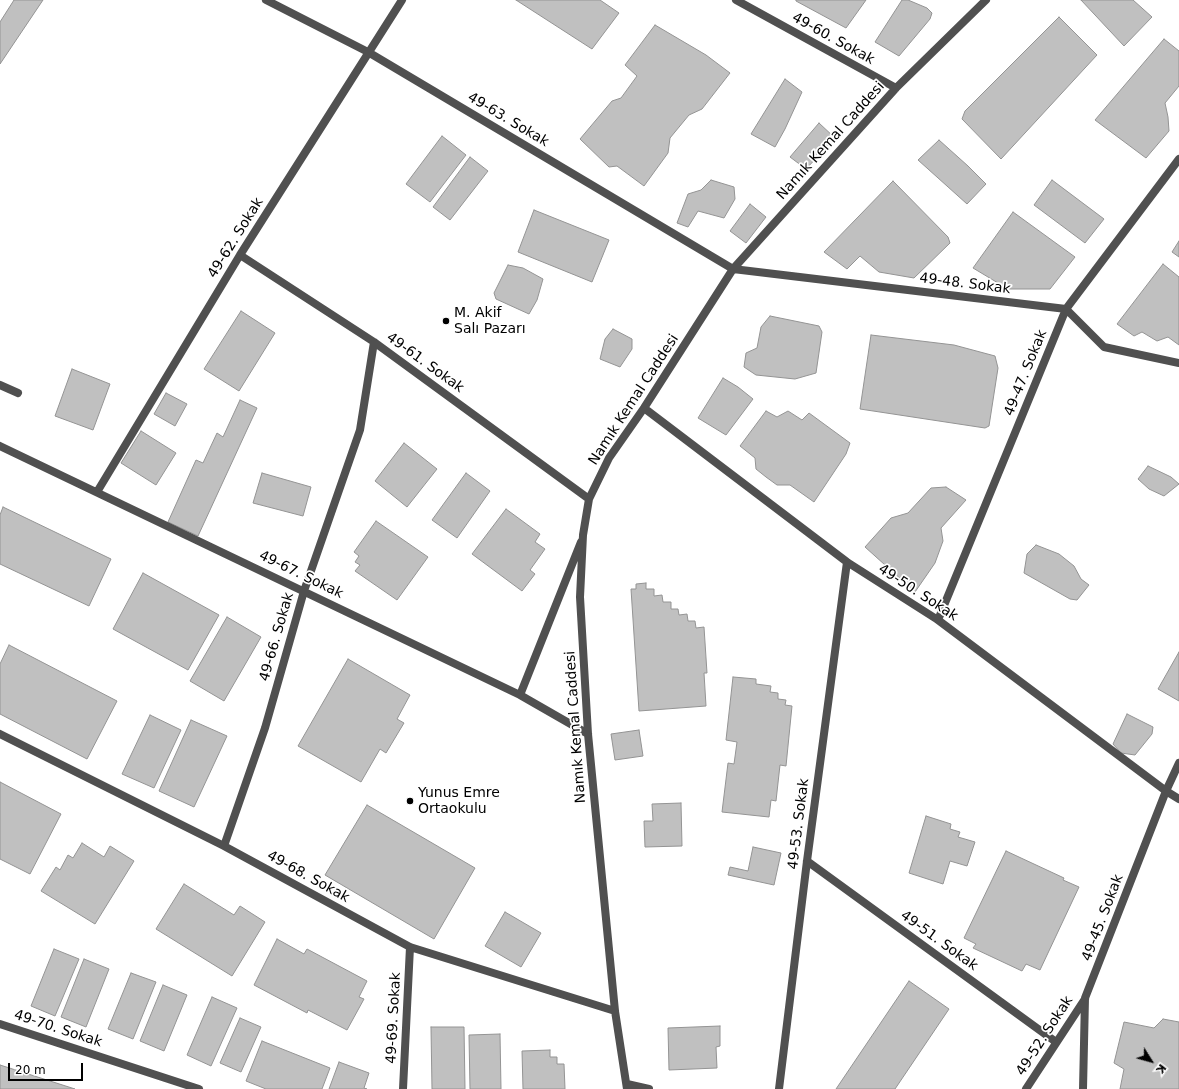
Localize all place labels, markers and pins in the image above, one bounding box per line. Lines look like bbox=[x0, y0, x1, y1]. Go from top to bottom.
place label: M. Akif Salı Pazarı bbox=[454, 305, 526, 338]
marker: M. Akif Salı Pazarı bbox=[441, 316, 451, 326]
place label: Yunus Emre Ortaokulu bbox=[418, 785, 500, 818]
marker: Yunus Emre Ortaokulu bbox=[405, 796, 415, 806]

